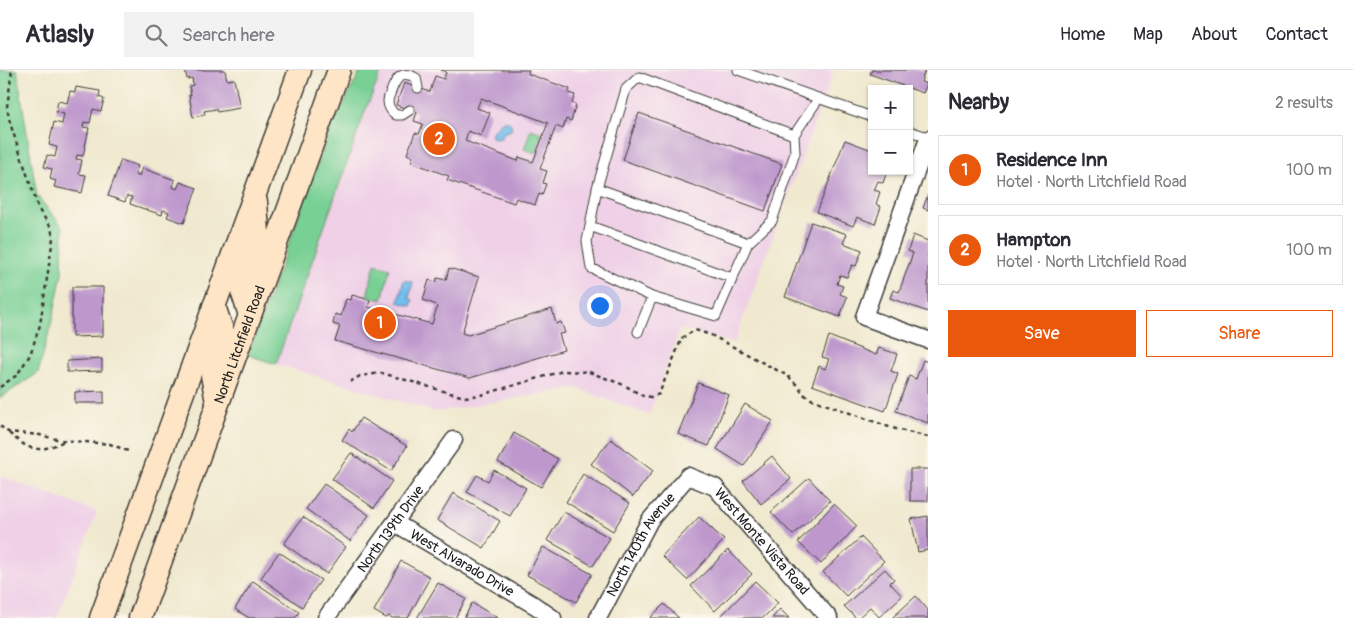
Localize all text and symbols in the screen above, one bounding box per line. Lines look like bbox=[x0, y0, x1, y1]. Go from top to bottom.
search box bbox=[124, 12, 474, 57]
text: Atlasly bbox=[25, 20, 94, 49]
icon: search bbox=[142, 21, 170, 49]
text: Search here bbox=[182, 23, 275, 47]
text: Home bbox=[1060, 23, 1105, 46]
text: Map bbox=[1133, 23, 1163, 46]
text: About bbox=[1191, 23, 1237, 46]
text: Contact bbox=[1265, 23, 1328, 46]
map controls bbox=[868, 85, 913, 175]
button: + bbox=[868, 85, 913, 130]
text: Nearby bbox=[948, 89, 1009, 116]
text: 2 results bbox=[1275, 93, 1333, 113]
pin: 2 bbox=[423, 120, 455, 158]
button: − bbox=[868, 130, 913, 175]
text: Residence Inn bbox=[996, 148, 1108, 172]
text: 1 bbox=[962, 160, 968, 180]
text: 100 m bbox=[1286, 160, 1332, 180]
text: Hotel · North Litchfield Road bbox=[996, 172, 1187, 192]
text: Hampton bbox=[996, 228, 1071, 252]
text: 2 bbox=[961, 240, 969, 260]
text: 100 m bbox=[1286, 240, 1332, 260]
text: Hotel · North Litchfield Road bbox=[996, 252, 1187, 272]
street label: North Litchfield Road bbox=[210, 283, 269, 406]
your location bbox=[587, 293, 613, 319]
pin: 1 bbox=[364, 304, 396, 342]
button: Save bbox=[948, 310, 1136, 357]
button: Share bbox=[1146, 310, 1333, 357]
street label: North 139th Drive bbox=[353, 482, 427, 575]
street label: West Monte Vista Road bbox=[711, 484, 813, 598]
street label: North 140th Avenue bbox=[602, 489, 678, 599]
street label: West Alvarado Drive bbox=[407, 525, 517, 600]

